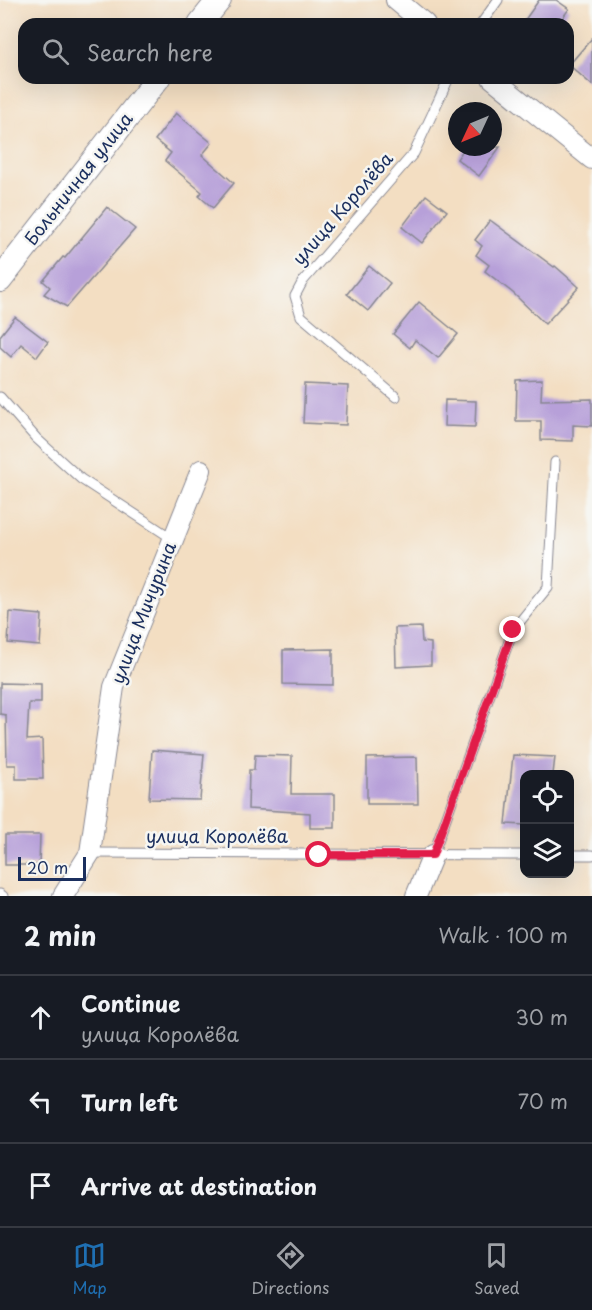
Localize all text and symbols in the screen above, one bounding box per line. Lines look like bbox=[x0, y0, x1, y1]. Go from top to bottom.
search box bbox=[18, 18, 574, 84]
icon: search bbox=[39, 35, 72, 68]
text: Search here bbox=[87, 35, 213, 68]
north arrow bbox=[448, 102, 502, 156]
street label: Больничная улица bbox=[17, 105, 139, 250]
street label: улица Королёва bbox=[285, 145, 399, 270]
street label: улица Мичурина bbox=[103, 537, 182, 687]
route end bbox=[499, 616, 525, 642]
map controls bbox=[520, 770, 574, 878]
button: locate bbox=[520, 770, 574, 824]
street label: улица Королёва bbox=[146, 822, 289, 849]
button: layers bbox=[520, 824, 574, 878]
route start bbox=[305, 841, 331, 867]
scale bar bbox=[18, 854, 86, 882]
text: 20 m bbox=[27, 855, 68, 879]
text: 2 min bbox=[24, 916, 97, 955]
text: Walk · 100 m bbox=[438, 920, 568, 950]
text: Continue bbox=[81, 986, 180, 1019]
icon: ahead bbox=[24, 1001, 57, 1034]
text: 30 m bbox=[515, 1002, 568, 1032]
text: улица Королёва bbox=[81, 1019, 239, 1049]
icon: left bbox=[24, 1085, 57, 1118]
text: Turn left bbox=[81, 1085, 178, 1118]
text: 70 m bbox=[518, 1086, 568, 1116]
icon: arrive bbox=[24, 1169, 57, 1202]
text: Arrive at destination bbox=[81, 1169, 317, 1202]
tab: Map bbox=[72, 1239, 107, 1299]
tab: Directions bbox=[251, 1239, 329, 1299]
tab: Saved bbox=[474, 1239, 520, 1299]

